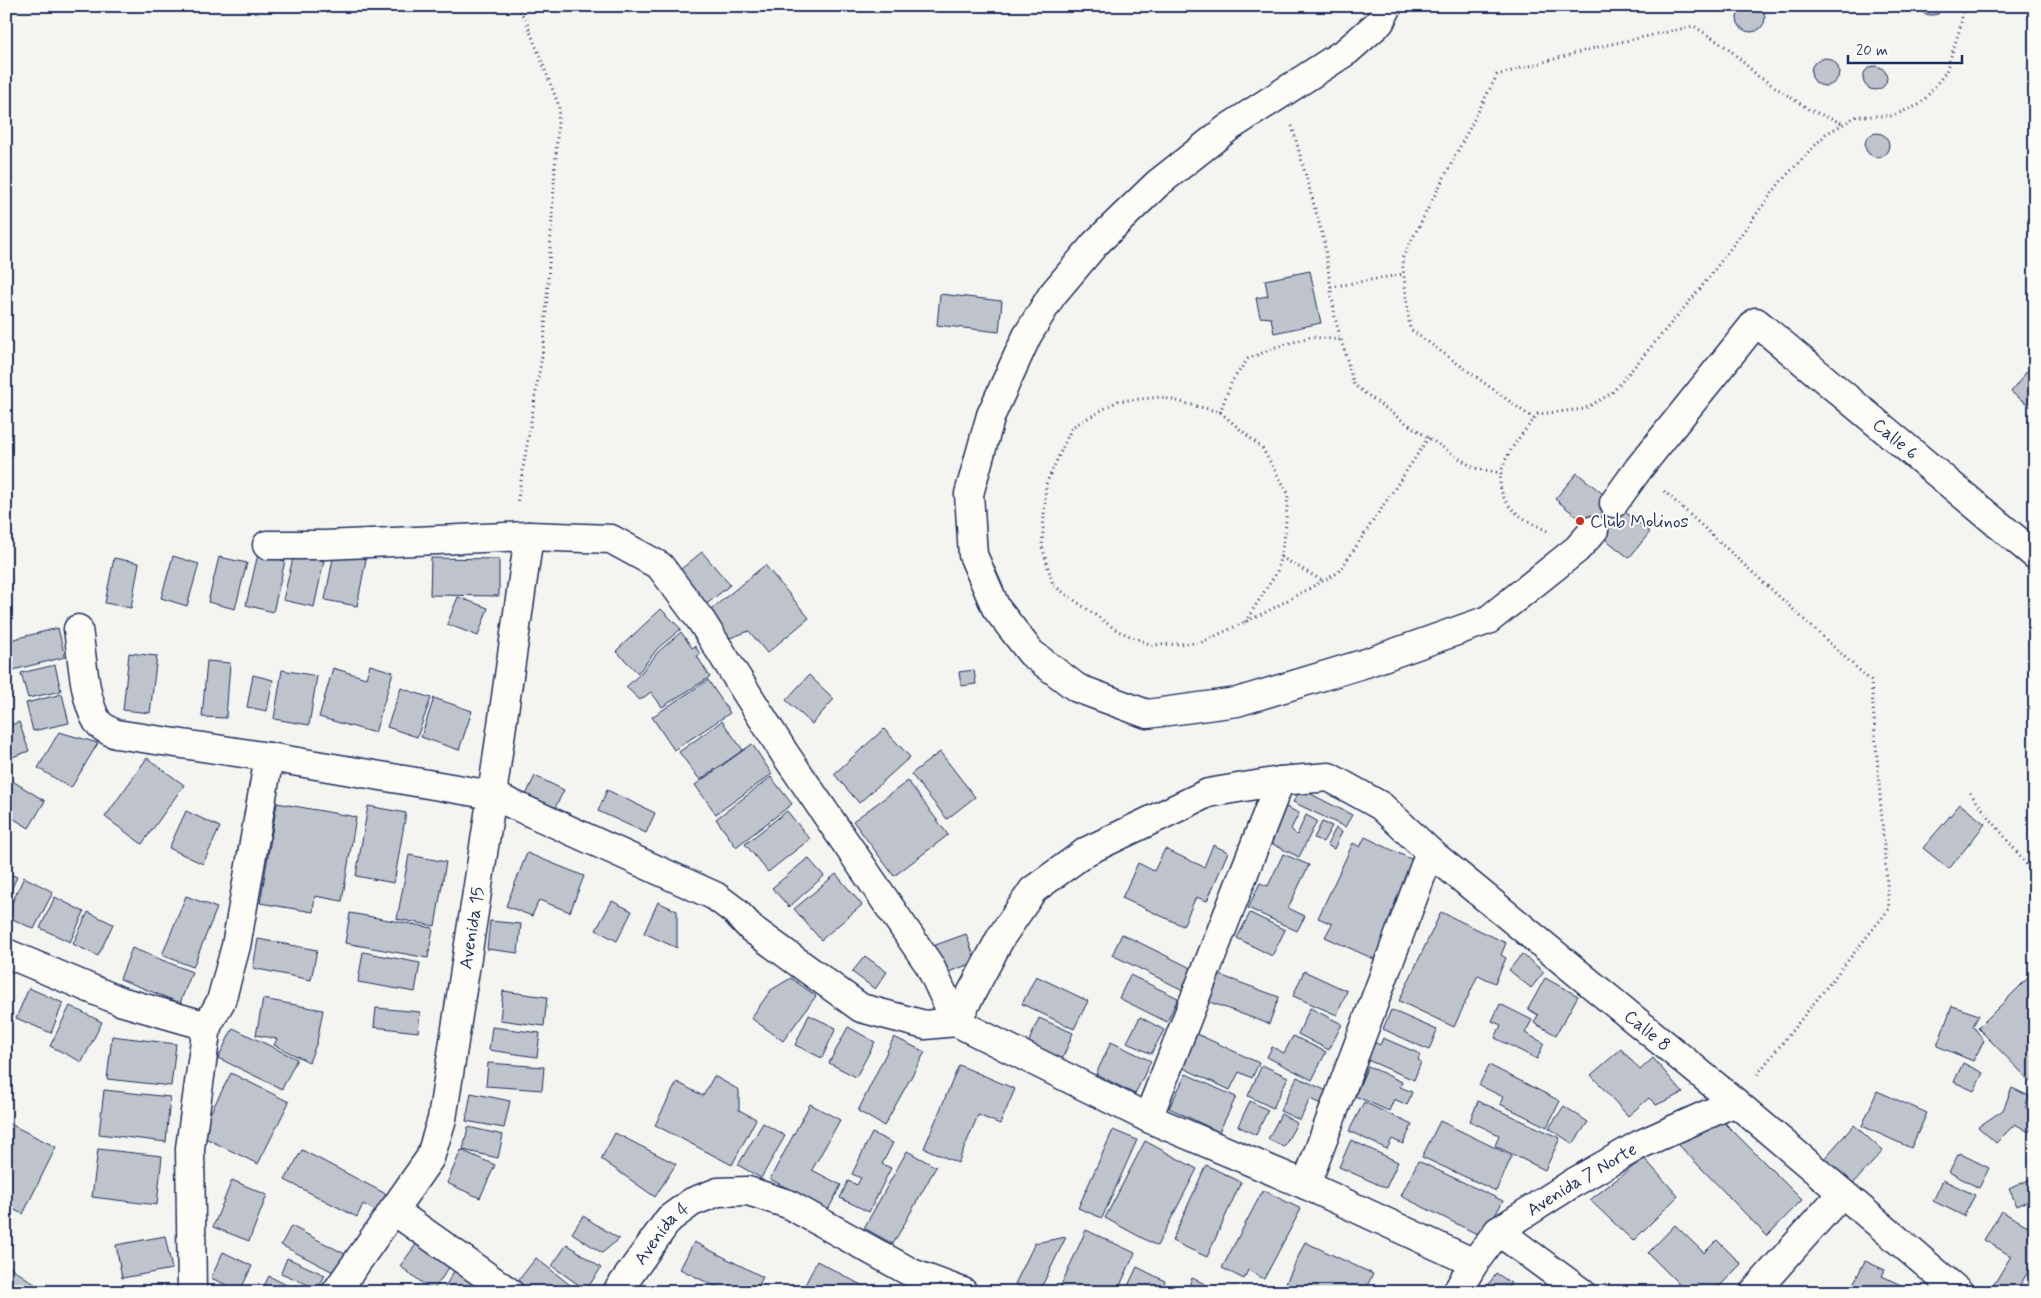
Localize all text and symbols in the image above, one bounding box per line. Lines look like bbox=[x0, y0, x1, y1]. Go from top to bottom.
scale bar bbox=[1848, 32, 1962, 64]
text: 20 m bbox=[1856, 41, 1888, 61]
street label: Calle 6 bbox=[1867, 413, 1923, 466]
place label: Club Molinos bbox=[1590, 510, 1689, 534]
marker: Club Molinos bbox=[1574, 515, 1586, 527]
street label: Avenida 15 bbox=[454, 885, 491, 971]
street label: Calle 8 bbox=[1618, 1005, 1675, 1057]
street label: Avenida 7 Norte bbox=[1523, 1138, 1641, 1222]
street label: Avenida 4 bbox=[629, 1197, 695, 1270]

